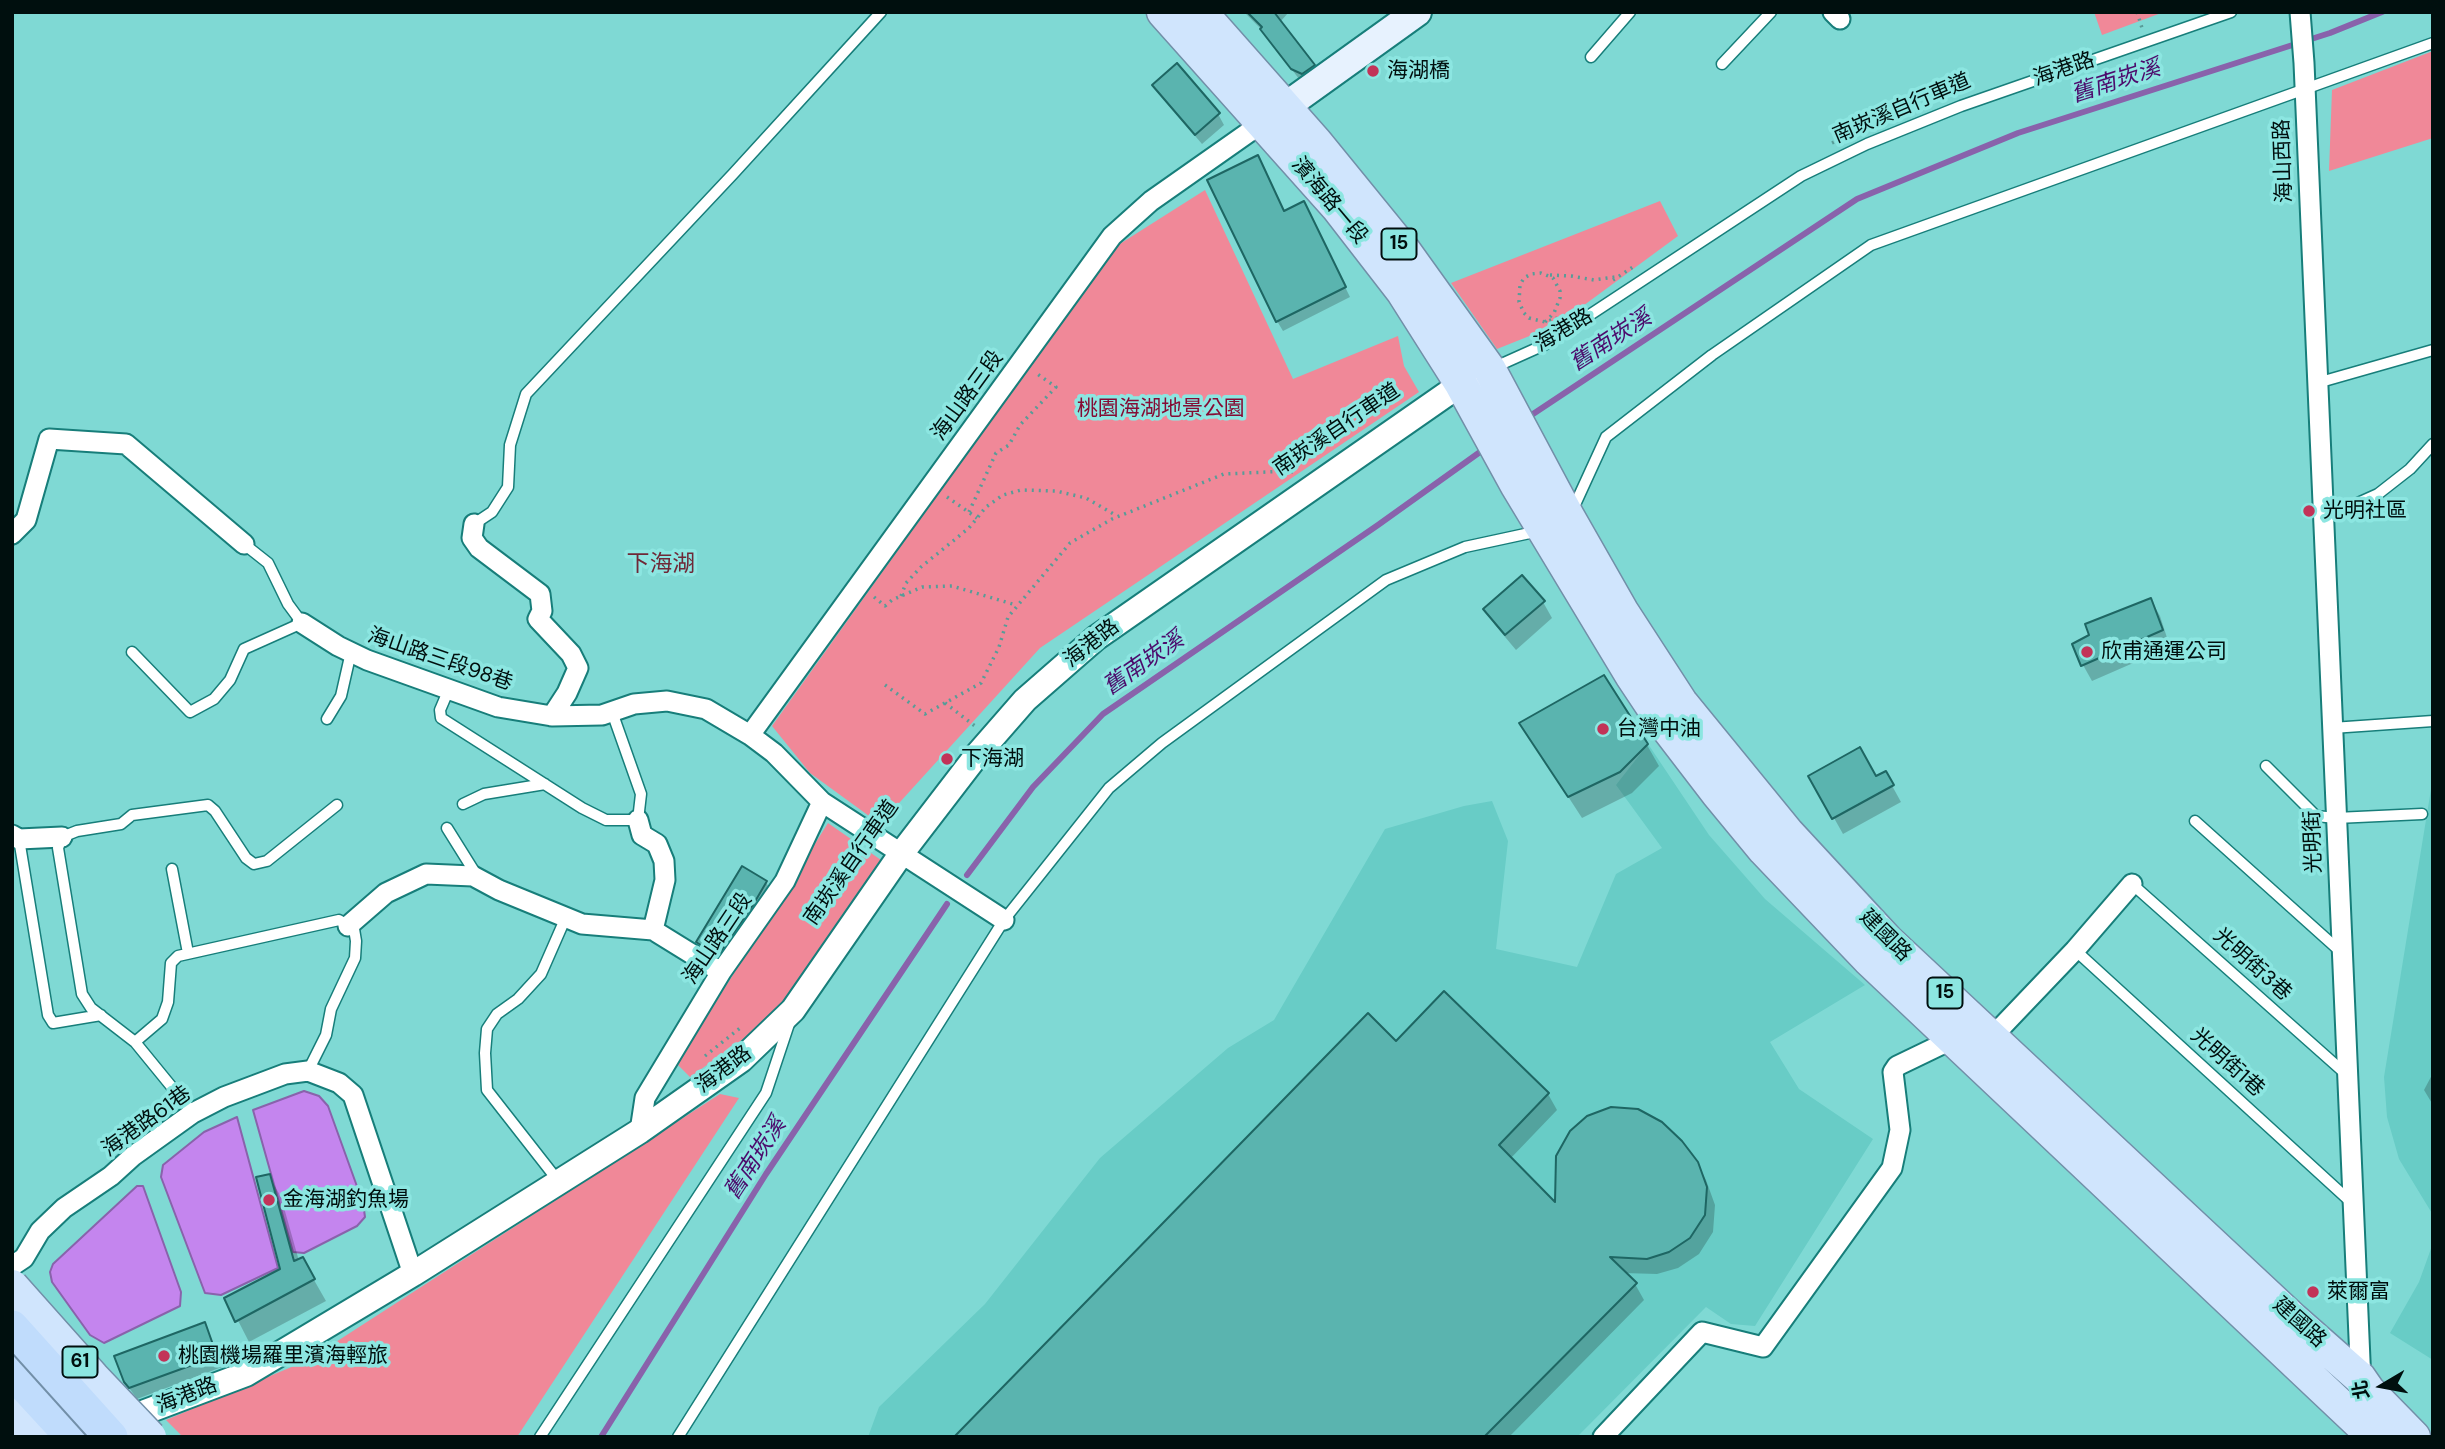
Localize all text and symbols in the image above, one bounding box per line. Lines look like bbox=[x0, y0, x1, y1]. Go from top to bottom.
street label: 海港路 bbox=[2030, 48, 2098, 92]
water label: 舊南崁溪 bbox=[2068, 55, 2164, 109]
place label: 海湖橋 bbox=[1387, 58, 1450, 84]
marker: 海湖橋 bbox=[1365, 63, 1381, 79]
street label: 南崁溪自行車道 bbox=[1829, 69, 1975, 149]
street label: 海山西路 bbox=[2270, 119, 2298, 203]
street label: 濱海路一段 bbox=[1286, 153, 1372, 249]
road number: 15 bbox=[1382, 228, 1416, 260]
street label: 海港路 bbox=[1531, 304, 1597, 358]
water label: 舊南崁溪 bbox=[1565, 304, 1657, 378]
street label: 海山路三段 bbox=[927, 346, 1009, 446]
street label: 南崁溪自行車道 bbox=[1269, 378, 1405, 482]
park label: 桃園海湖地景公園 bbox=[1077, 396, 1245, 422]
place label: 光明社區 bbox=[2323, 498, 2407, 524]
marker: 光明社區 bbox=[2301, 503, 2317, 519]
district label: 下海湖 bbox=[627, 551, 695, 579]
street label: 海港路 bbox=[1059, 615, 1125, 673]
street label: 海山路三段98巷 bbox=[364, 623, 516, 697]
water label: 舊南崁溪 bbox=[1098, 626, 1190, 702]
place label: 欣甫通運公司 bbox=[2101, 639, 2227, 665]
marker: 欣甫通運公司 bbox=[2079, 644, 2095, 660]
place label: 台灣中油 bbox=[1617, 716, 1701, 742]
marker: 台灣中油 bbox=[1595, 721, 1611, 737]
place label: 下海湖 bbox=[961, 746, 1024, 772]
marker: 下海湖 bbox=[939, 751, 955, 767]
street label: 南崁溪自行車道 bbox=[800, 796, 904, 930]
street label: 光明街 bbox=[2300, 810, 2328, 874]
street label: 海山路三段 bbox=[678, 888, 758, 990]
street label: 建國路 bbox=[1854, 905, 1916, 967]
street label: 光明街3巷 bbox=[2208, 923, 2296, 1007]
road number: 15 bbox=[1927, 978, 1962, 1009]
street label: 光明街1巷 bbox=[2185, 1023, 2269, 1103]
street label: 海港路 bbox=[691, 1041, 757, 1099]
street label: 海港路61巷 bbox=[98, 1081, 196, 1163]
water label: 舊南崁溪 bbox=[719, 1113, 793, 1205]
place label: 金海湖釣魚場 bbox=[283, 1187, 409, 1213]
marker: 金海湖釣魚場 bbox=[261, 1192, 277, 1208]
place label: 萊爾富 bbox=[2327, 1279, 2390, 1305]
marker: 萊爾富 bbox=[2305, 1284, 2321, 1300]
street label: 建國路 bbox=[2267, 1293, 2331, 1353]
place label: 桃園機場羅里濱海輕旅 bbox=[178, 1343, 388, 1369]
road number: 61 bbox=[62, 1346, 98, 1378]
marker: 桃園機場羅里濱海輕旅 bbox=[156, 1348, 172, 1364]
north arrow bbox=[2347, 1351, 2417, 1421]
street label: 海港路 bbox=[153, 1373, 221, 1419]
text: 北 bbox=[2347, 1378, 2375, 1401]

